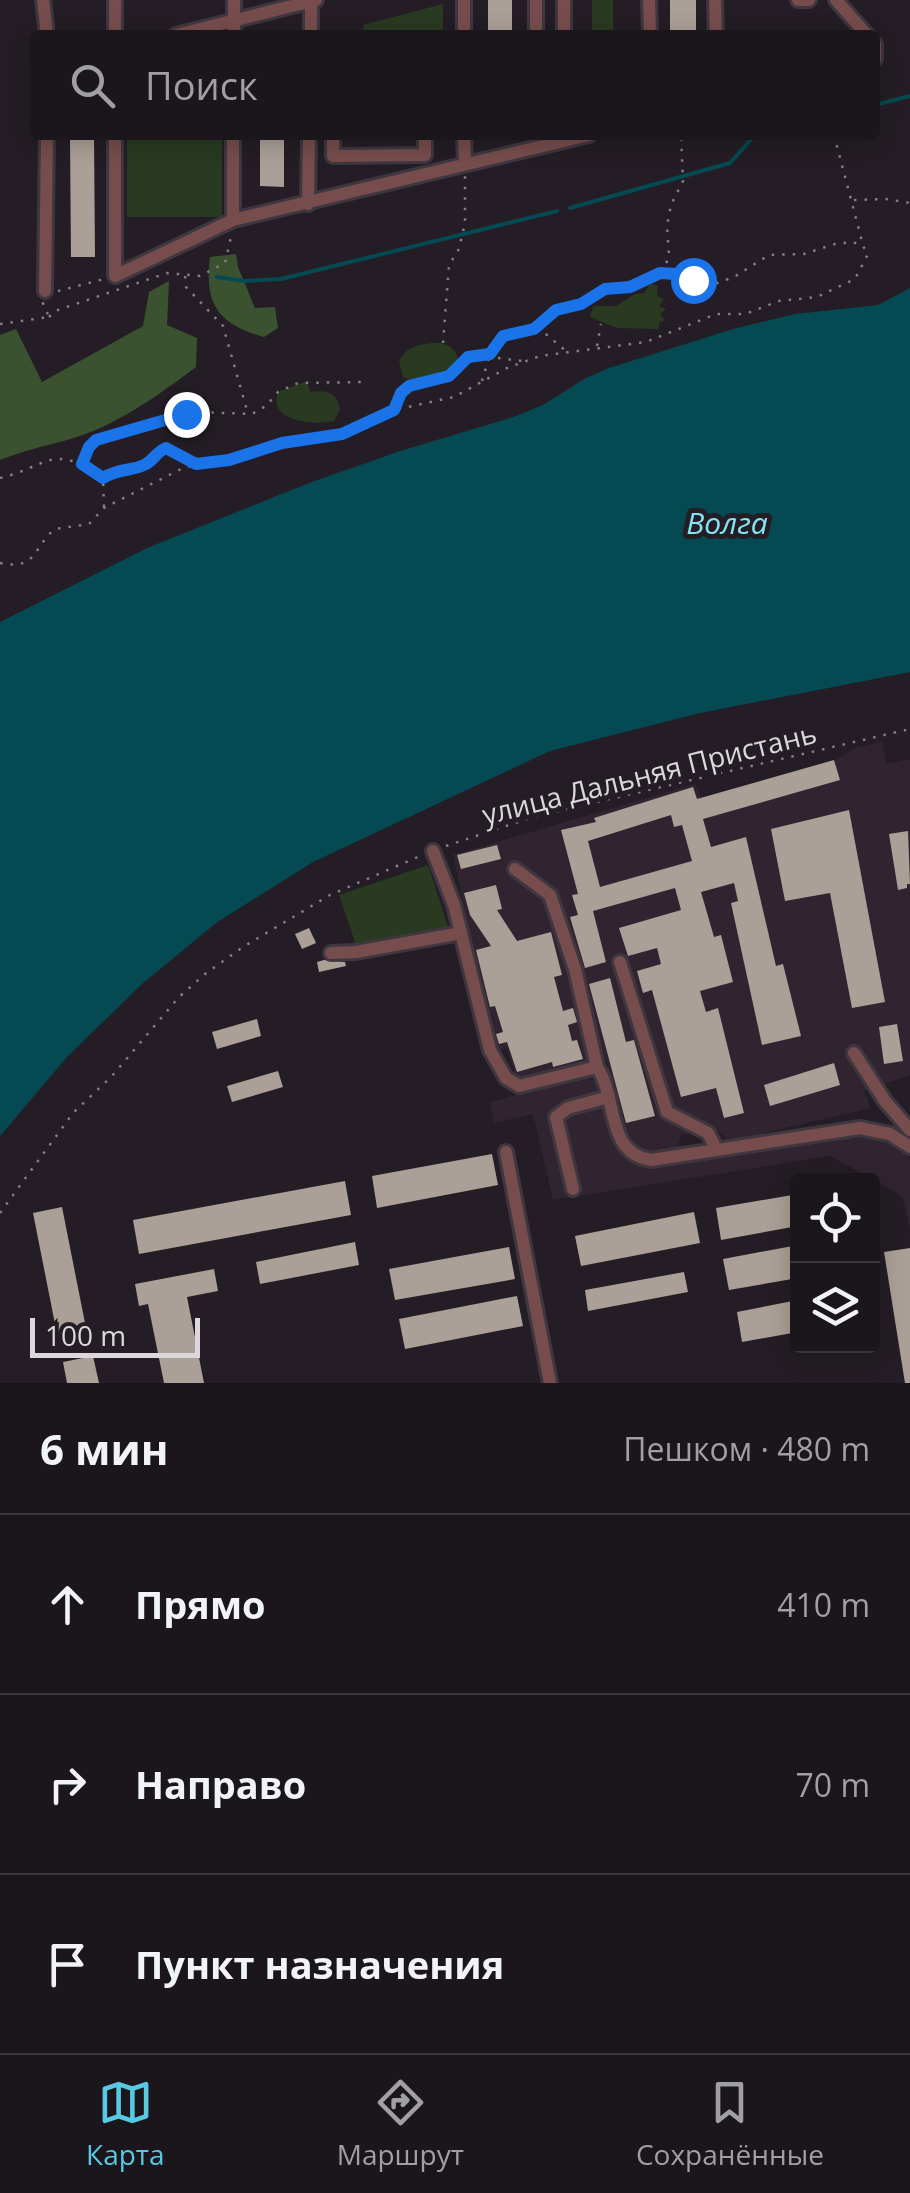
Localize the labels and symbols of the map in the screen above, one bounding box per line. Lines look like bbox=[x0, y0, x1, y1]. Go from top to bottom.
route start bbox=[671, 258, 717, 304]
route end bbox=[164, 392, 210, 438]
water label: Волга bbox=[686, 502, 768, 543]
street label: улица Дальняя Пристань bbox=[478, 713, 820, 833]
scale bar bbox=[30, 1313, 200, 1358]

